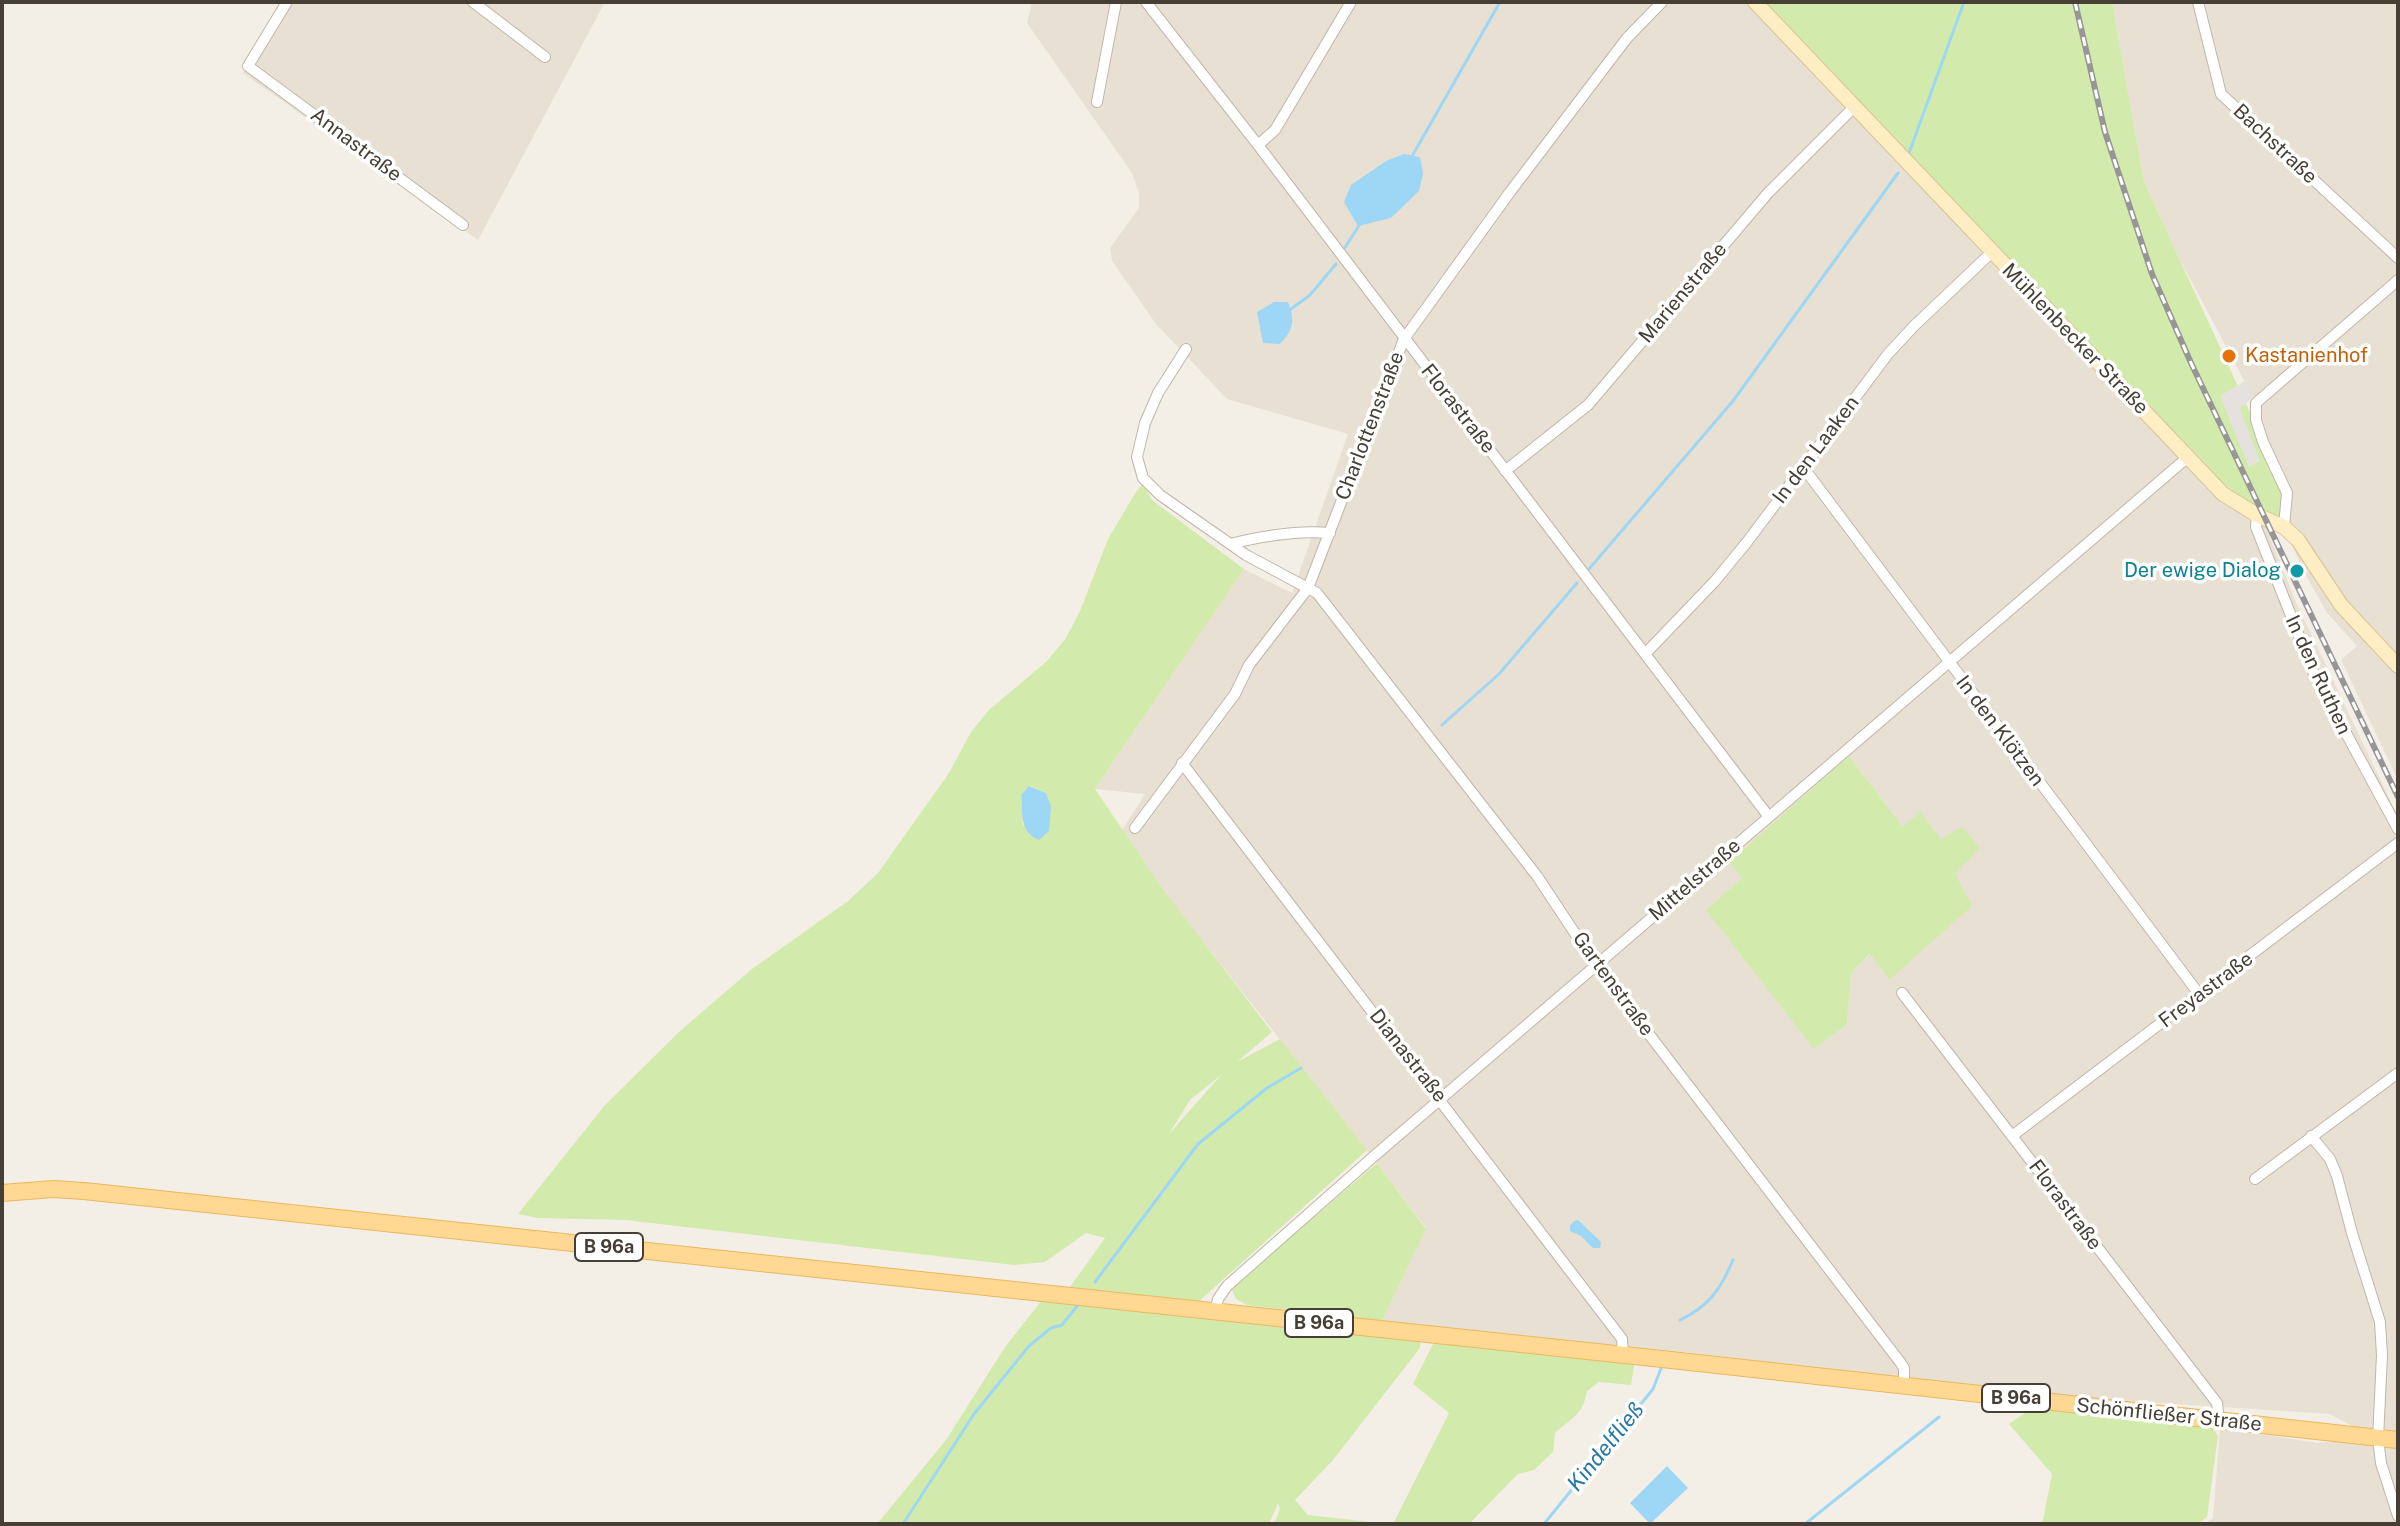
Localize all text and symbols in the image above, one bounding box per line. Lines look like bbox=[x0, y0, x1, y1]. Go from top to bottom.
street label: Bachstraße bbox=[2228, 99, 2322, 189]
street label: Annastraße bbox=[306, 103, 406, 187]
street label: Marienstraße bbox=[1634, 238, 1732, 348]
street label: Mühlenbecker Straße bbox=[1997, 259, 2153, 419]
place label: Kastanienhof bbox=[2245, 344, 2368, 368]
marker: Kastanienhof bbox=[2220, 347, 2238, 365]
street label: Charlottenstraße bbox=[1331, 348, 1409, 504]
street label: Florastraße bbox=[1416, 360, 1500, 458]
street label: In den Laaken bbox=[1768, 391, 1864, 509]
place label: Der ewige Dialog bbox=[2124, 559, 2281, 583]
marker: Der ewige Dialog bbox=[2288, 562, 2306, 580]
street label: In den Ruthen bbox=[2280, 612, 2356, 738]
street label: In den Klötzen bbox=[1951, 671, 2049, 791]
street label: Mittelstraße bbox=[1644, 834, 1746, 926]
street label: Gartenstraße bbox=[1567, 927, 1659, 1041]
street label: Freyastraße bbox=[2154, 947, 2258, 1033]
street label: Dianastraße bbox=[1364, 1005, 1452, 1107]
street label: Florastraße bbox=[2023, 1155, 2107, 1255]
road number: B 96a bbox=[575, 1233, 643, 1261]
road number: B 96a bbox=[1285, 1309, 1353, 1337]
road number: B 96a bbox=[1982, 1384, 2050, 1412]
street label: Schönfließer Straße bbox=[2075, 1393, 2263, 1437]
water label: Kindelfließ bbox=[1562, 1397, 1650, 1497]

